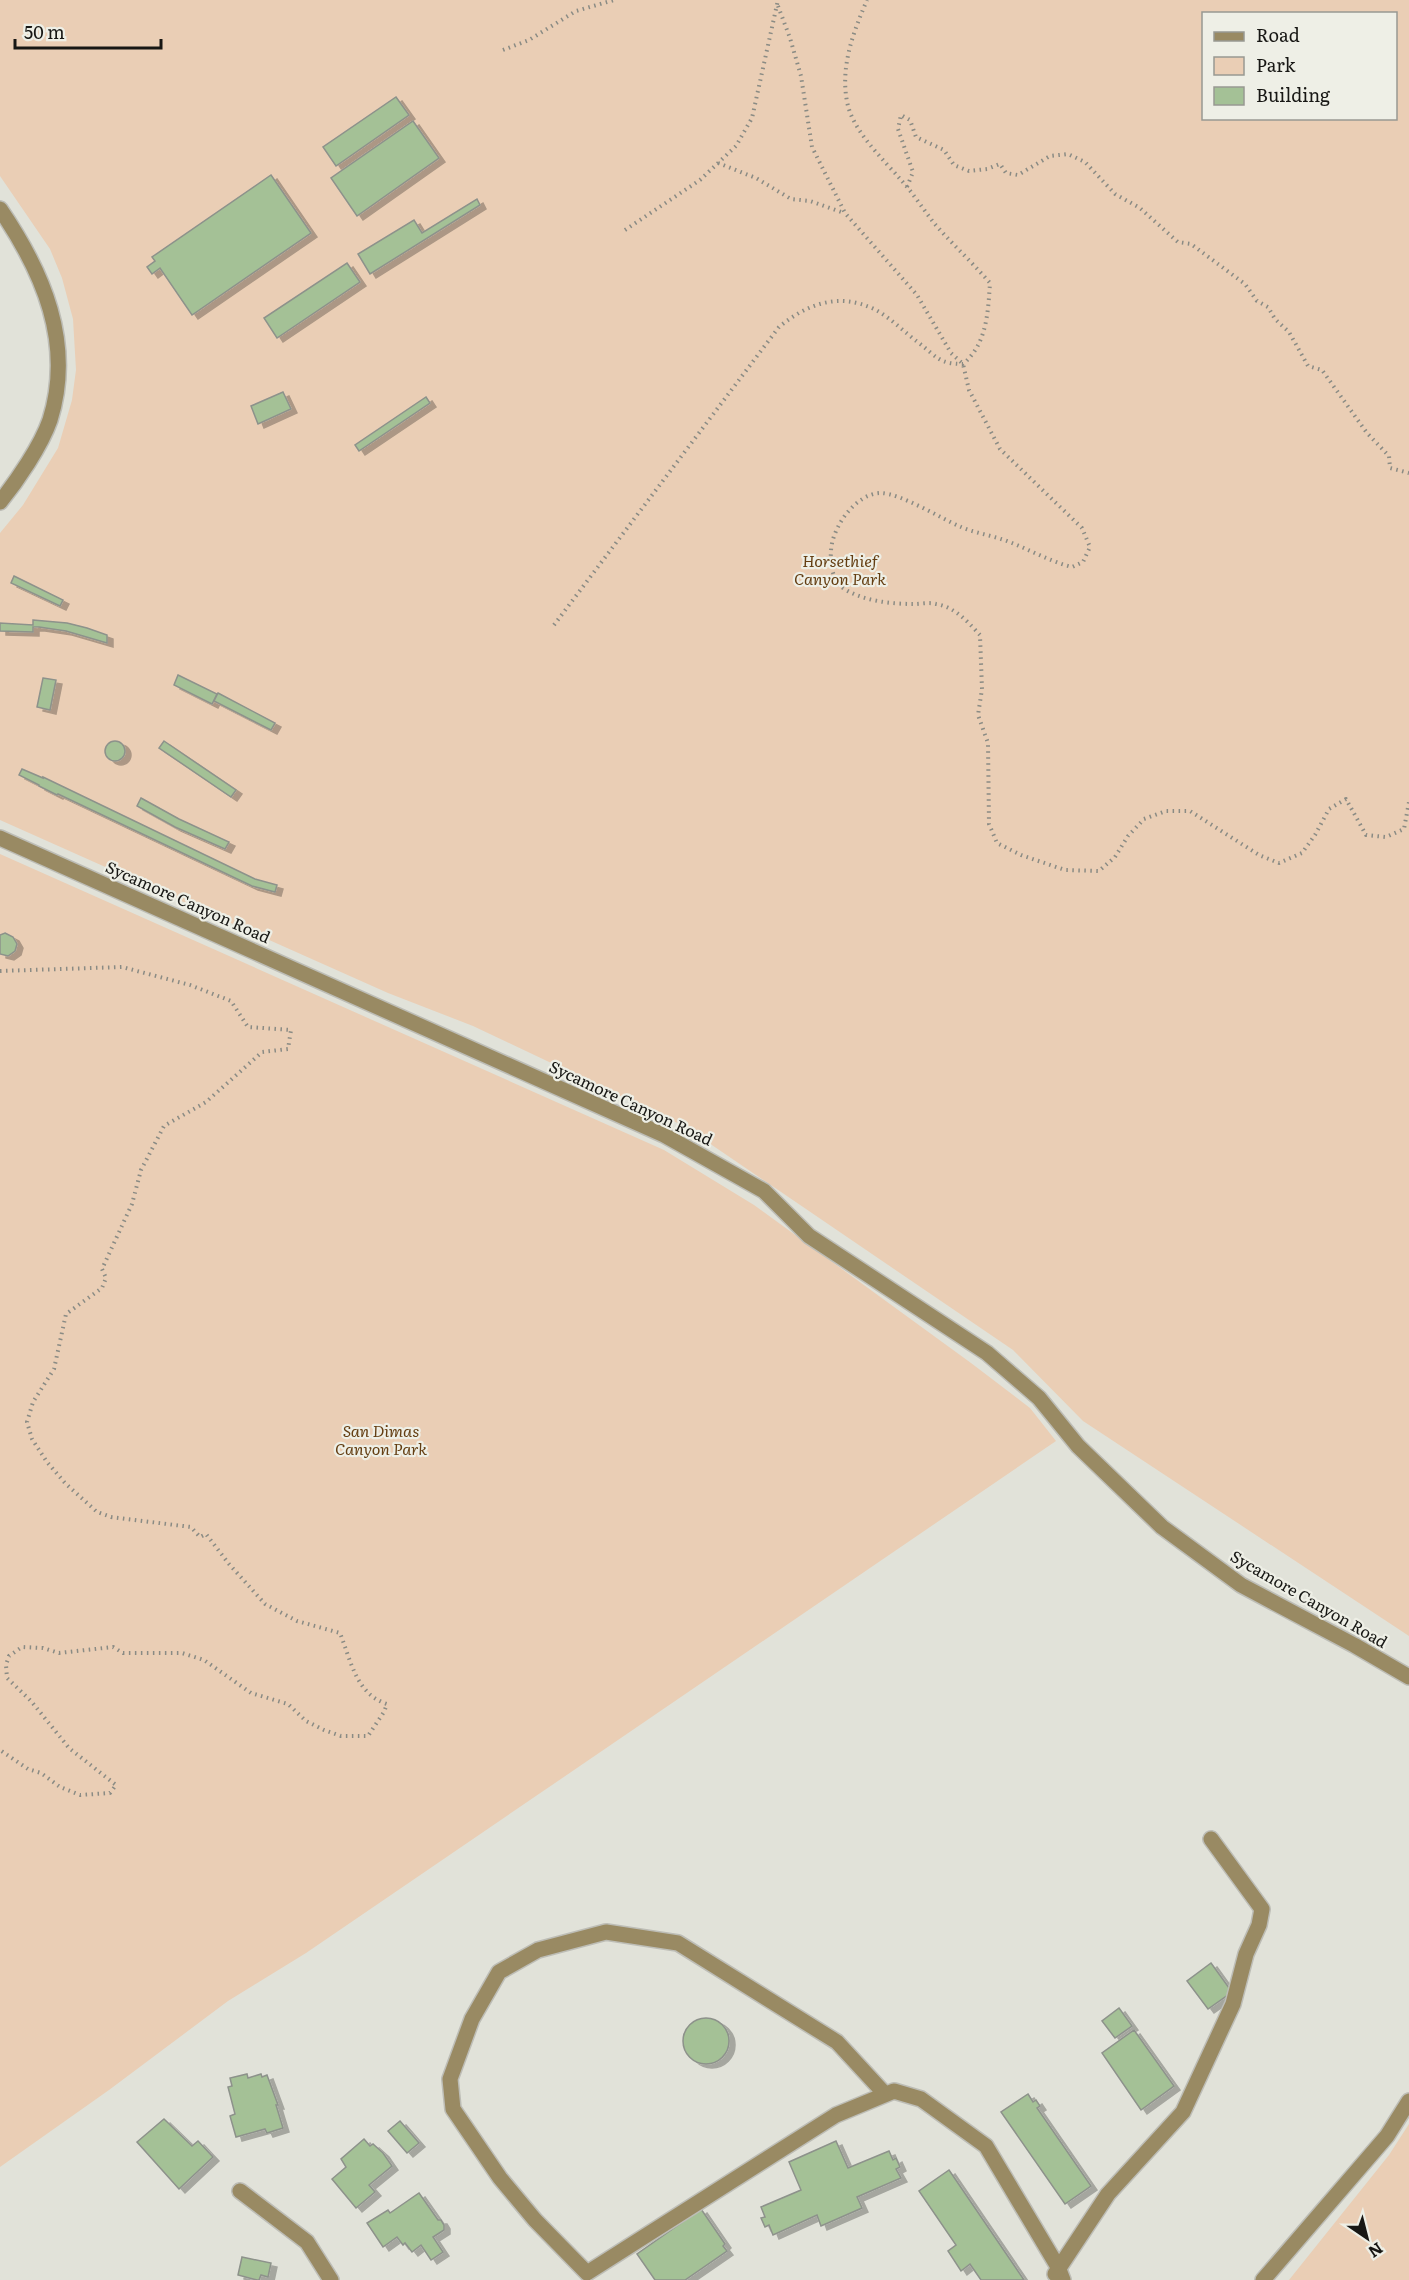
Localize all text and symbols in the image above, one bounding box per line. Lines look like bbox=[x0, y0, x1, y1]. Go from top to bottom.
scale bar bbox=[15, 12, 160, 50]
legend bbox=[1202, 12, 1397, 120]
text: 50 m bbox=[24, 18, 65, 45]
text: Road bbox=[1256, 21, 1300, 48]
text: Park bbox=[1256, 51, 1297, 78]
text: Building bbox=[1256, 81, 1331, 108]
park label: Horsethief Canyon Park bbox=[794, 548, 886, 590]
street label: Sycamore Canyon Road bbox=[102, 854, 275, 948]
street label: Sycamore Canyon Road bbox=[546, 1054, 717, 1151]
park label: San Dimas Canyon Park bbox=[335, 1418, 427, 1460]
street label: Sycamore Canyon Road bbox=[1226, 1543, 1393, 1653]
north arrow bbox=[1337, 2208, 1397, 2268]
text: N bbox=[1364, 2237, 1389, 2265]

